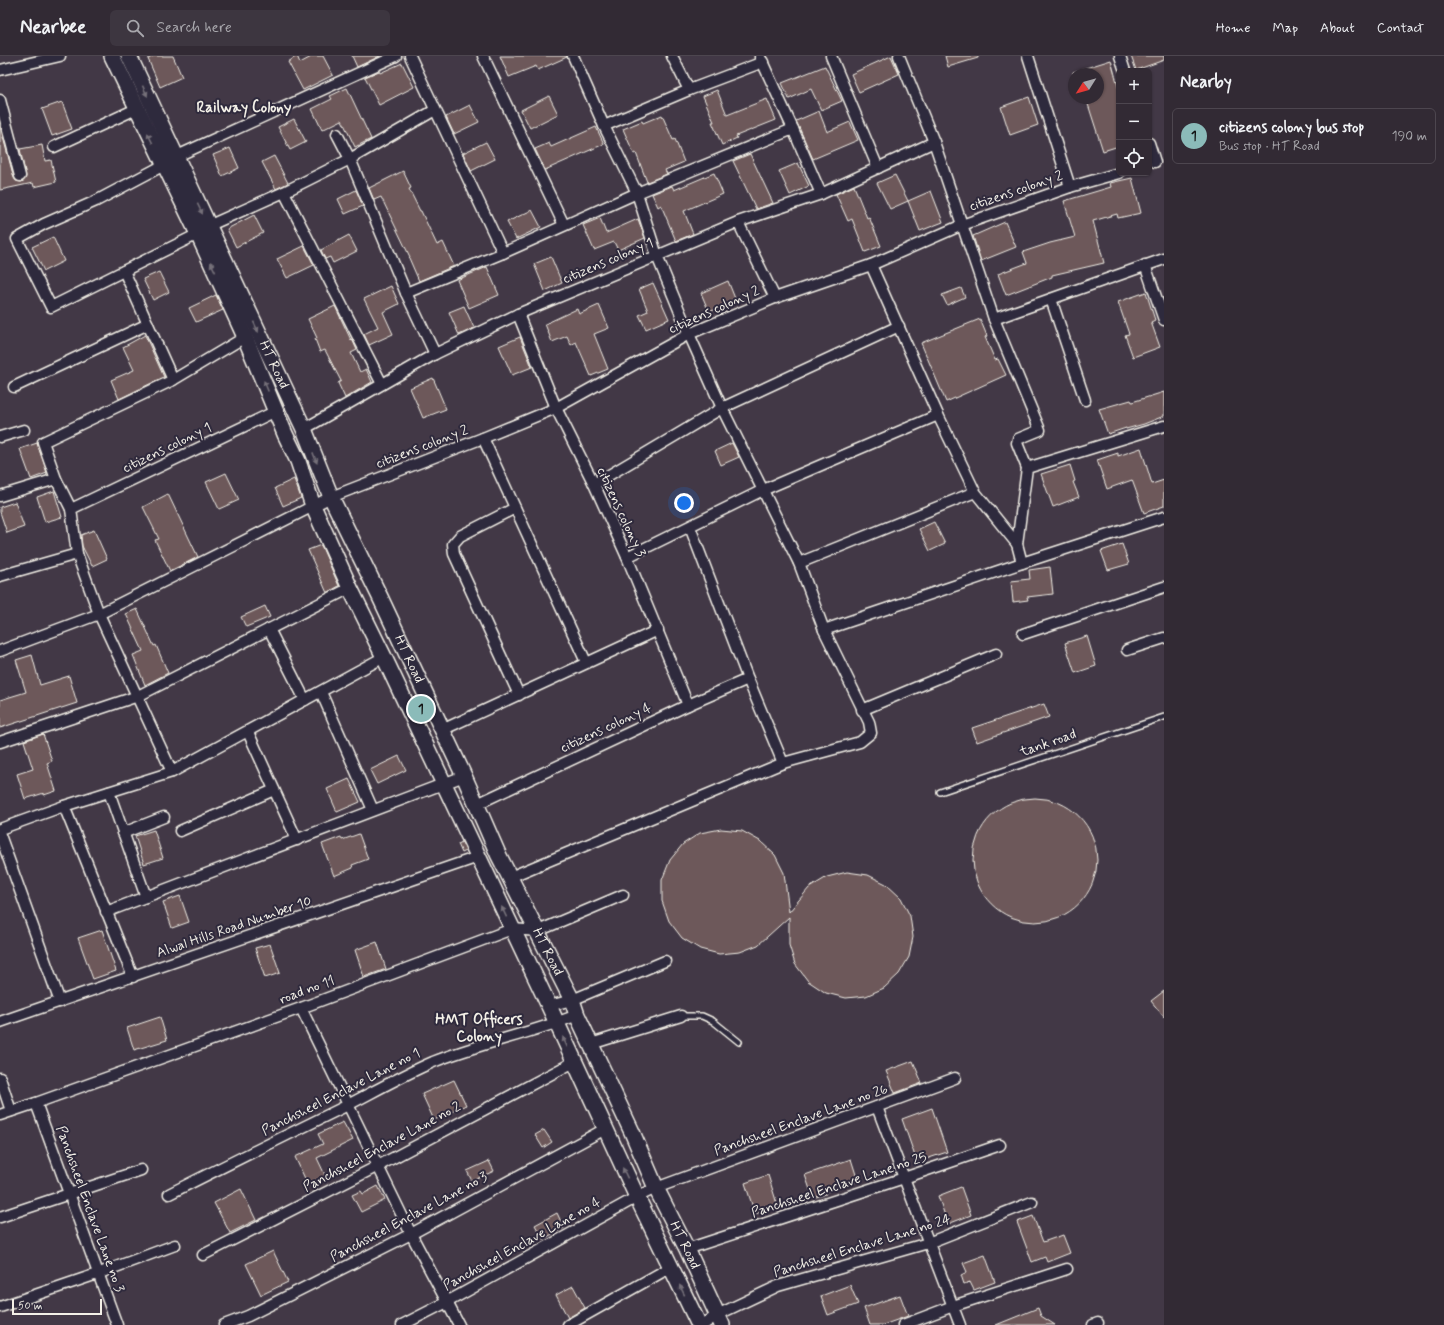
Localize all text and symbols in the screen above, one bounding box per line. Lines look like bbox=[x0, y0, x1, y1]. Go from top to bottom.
search box bbox=[110, 10, 390, 46]
text: Nearbee bbox=[20, 15, 86, 40]
icon: search bbox=[124, 17, 146, 39]
text: Search here bbox=[156, 18, 232, 38]
text: Home bbox=[1216, 19, 1250, 37]
text: Map bbox=[1272, 19, 1298, 37]
text: About bbox=[1320, 19, 1355, 37]
text: Contact bbox=[1377, 19, 1424, 37]
north arrow bbox=[1068, 68, 1104, 104]
map controls bbox=[1116, 68, 1152, 176]
button: + bbox=[1116, 68, 1152, 104]
text: Nearby bbox=[1180, 71, 1232, 93]
one-way arrow bbox=[142, 86, 148, 97]
district label: Railway Colony bbox=[196, 98, 292, 118]
button: − bbox=[1116, 104, 1152, 140]
text: citizens colony bus stop bbox=[1219, 118, 1364, 138]
text: 1 bbox=[1191, 128, 1197, 145]
text: 190 m bbox=[1392, 128, 1427, 145]
one-way arrow bbox=[147, 132, 154, 144]
text: Bus stop · HT Road bbox=[1219, 138, 1320, 155]
button: locate bbox=[1116, 140, 1152, 176]
street label: citizens colony 2 bbox=[967, 167, 1065, 215]
one-way arrow bbox=[197, 203, 203, 215]
street label: citizens colony 1 bbox=[560, 234, 656, 288]
one-way arrow bbox=[210, 262, 216, 273]
street label: citizens colony 2 bbox=[666, 282, 762, 338]
one-way arrow bbox=[253, 321, 259, 332]
street label: HT Road bbox=[255, 338, 293, 392]
one-way arrow bbox=[262, 380, 268, 392]
street label: citizens colony 1 bbox=[119, 419, 215, 477]
street label: citizens colony 2 bbox=[373, 421, 471, 473]
one-way arrow bbox=[313, 452, 319, 464]
street label: citizens colony 3 bbox=[592, 464, 650, 560]
your location bbox=[674, 493, 694, 513]
street label: HT Road bbox=[390, 632, 428, 686]
pin: 1 bbox=[408, 694, 434, 724]
street label: citizens colony 4 bbox=[557, 699, 655, 757]
street label: tank road bbox=[1016, 725, 1079, 761]
street label: Alwal Hills Road Number 10 bbox=[154, 892, 314, 962]
one-way arrow bbox=[501, 906, 507, 918]
street label: HT Road bbox=[528, 925, 567, 979]
street label: road no 11 bbox=[277, 972, 337, 1008]
district label: HMT Officers Colony bbox=[435, 1009, 523, 1047]
one-way arrow bbox=[562, 1037, 568, 1048]
street label: Panchsheel Enclave Lane no 1 bbox=[259, 1044, 423, 1140]
street label: Panchsheel Enclave Lane no 26 bbox=[712, 1080, 891, 1160]
street label: Panchsheel Enclave Lane no 2 bbox=[300, 1098, 464, 1196]
street label: Panchsheel Enclave Lane no 3 bbox=[52, 1123, 128, 1295]
street label: Panchsheel Enclave Lane no 25 bbox=[749, 1148, 929, 1222]
one-way arrow bbox=[622, 1167, 628, 1179]
street label: Panchsheel Enclave Lane no 3 bbox=[327, 1168, 491, 1266]
street label: Panchsheel Enclave Lane no 4 bbox=[440, 1193, 604, 1295]
street label: Panchsheel Enclave Lane no 24 bbox=[771, 1210, 953, 1282]
street label: HT Road bbox=[665, 1218, 704, 1272]
one-way arrow bbox=[679, 1284, 685, 1296]
scale bar bbox=[12, 1297, 102, 1316]
text: 50 m bbox=[18, 1299, 43, 1313]

